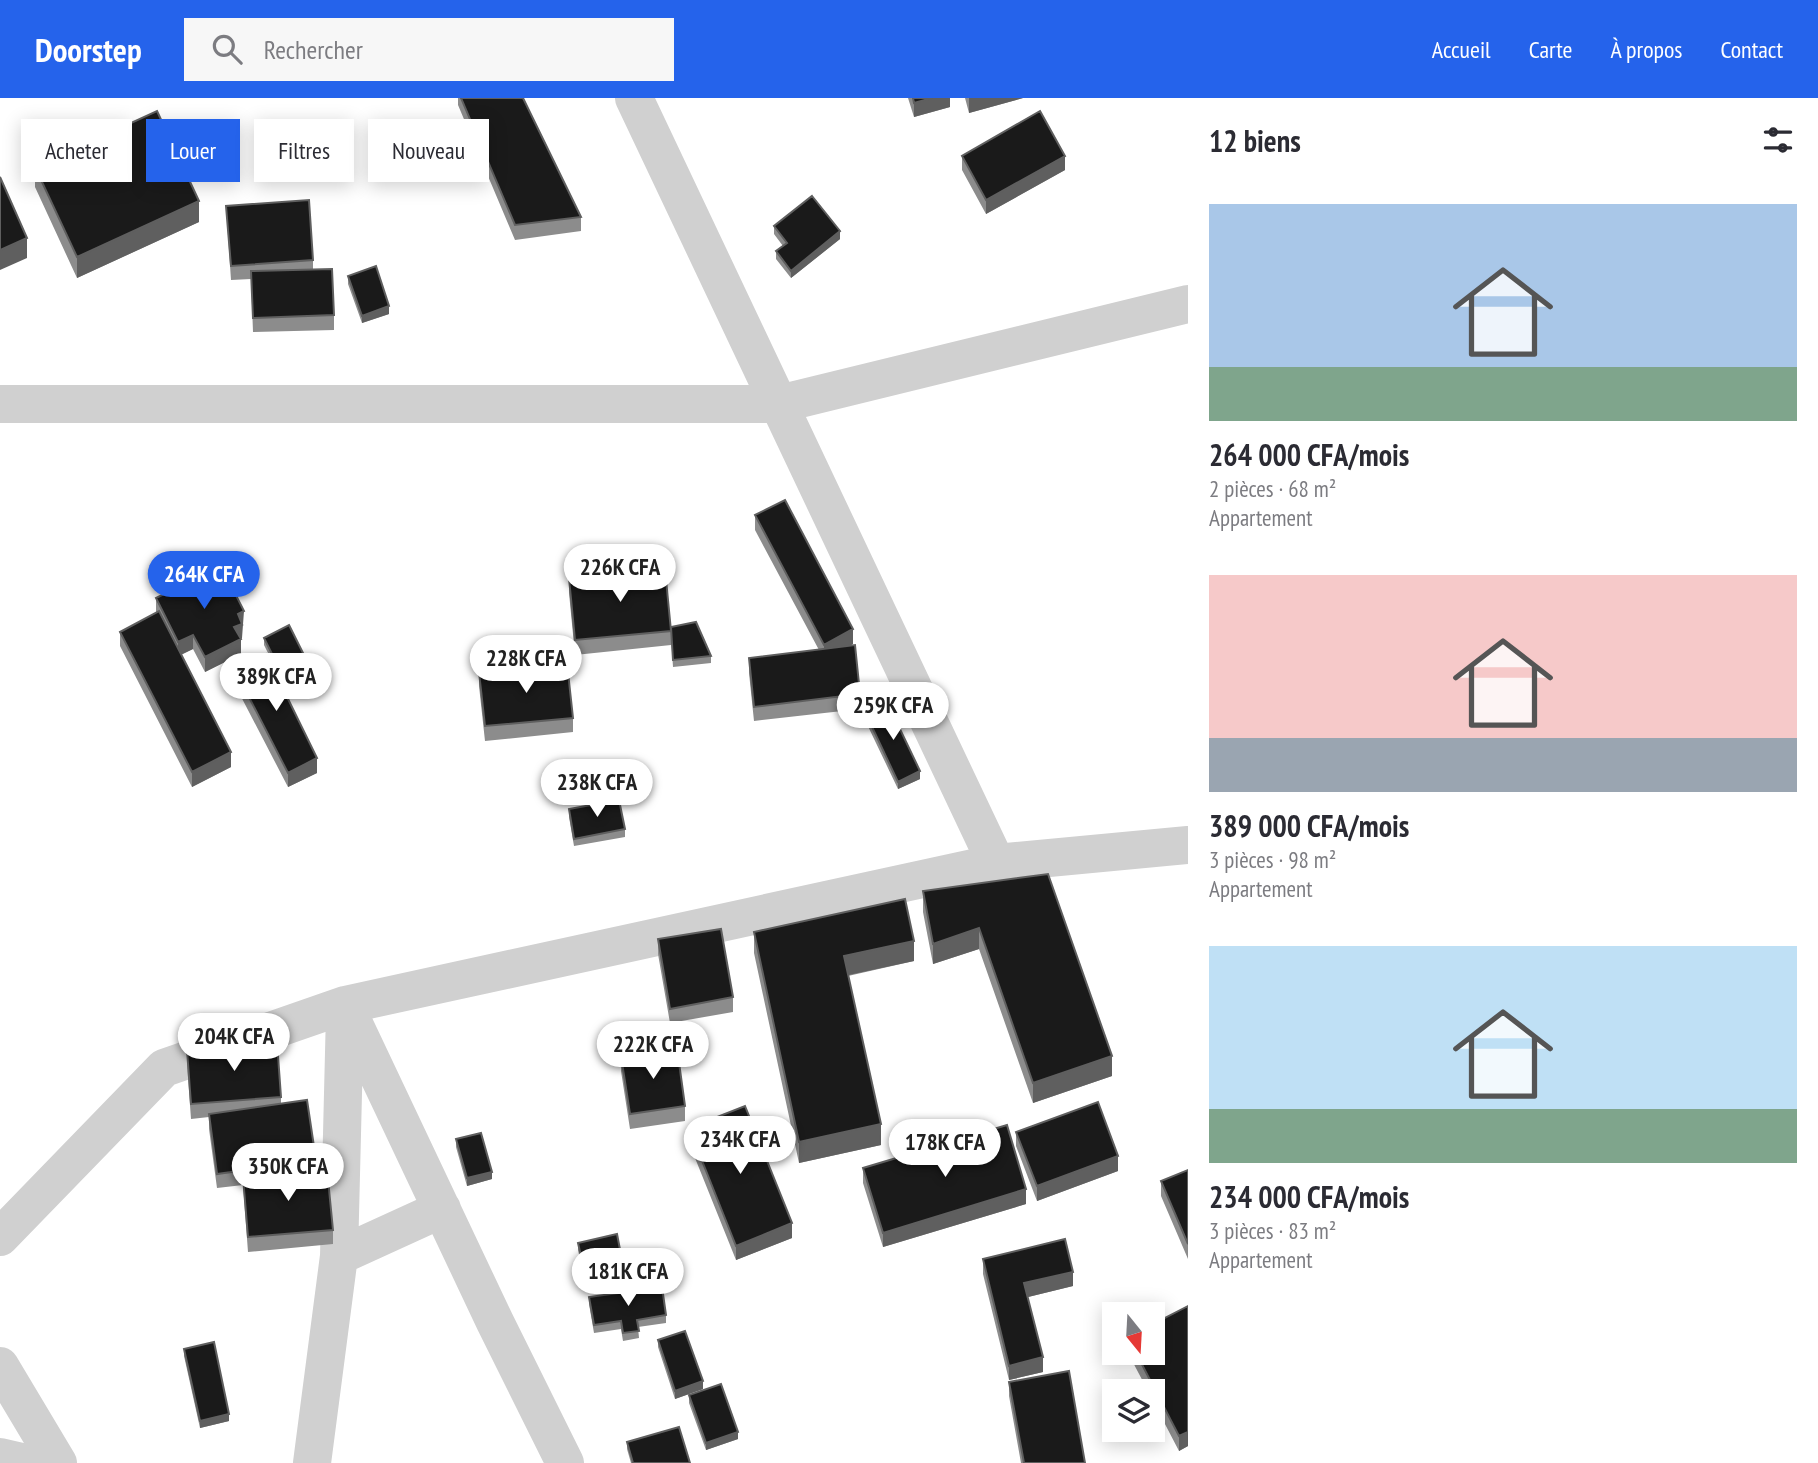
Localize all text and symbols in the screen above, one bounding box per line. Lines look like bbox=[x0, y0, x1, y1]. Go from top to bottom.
search box bbox=[184, 18, 674, 81]
text: Doorstep bbox=[35, 28, 142, 71]
icon: search bbox=[208, 30, 246, 68]
text: Rechercher bbox=[264, 33, 363, 66]
text: Accueil bbox=[1432, 34, 1491, 65]
text: Carte bbox=[1529, 34, 1572, 65]
text: À propos bbox=[1610, 34, 1682, 65]
text: Contact bbox=[1720, 34, 1783, 65]
chip: Acheter bbox=[21, 119, 132, 182]
chip: Louer bbox=[146, 119, 240, 182]
chip: Filtres bbox=[254, 119, 354, 182]
chip: Nouveau bbox=[368, 119, 489, 182]
text: 12 biens bbox=[1209, 121, 1301, 160]
icon: filters bbox=[1759, 121, 1797, 159]
icon: home bbox=[1440, 249, 1566, 375]
text: 264 000 CFA/mois bbox=[1209, 435, 1409, 474]
text: 2 pièces · 68 m² bbox=[1209, 474, 1336, 503]
text: Appartement bbox=[1209, 503, 1312, 532]
pin: 226K CFA bbox=[548, 545, 692, 604]
pin: 264K CFA bbox=[132, 552, 276, 611]
text: 226K CFA bbox=[580, 552, 660, 581]
text: 264K CFA bbox=[164, 559, 244, 588]
icon: home bbox=[1440, 620, 1566, 746]
pin: 228K CFA bbox=[454, 636, 598, 695]
text: 228K CFA bbox=[486, 643, 566, 672]
pin: 389K CFA bbox=[204, 654, 348, 713]
text: 389K CFA bbox=[236, 661, 316, 690]
pin: 259K CFA bbox=[821, 682, 965, 742]
text: 259K CFA bbox=[853, 690, 933, 719]
pin: 238K CFA bbox=[525, 760, 669, 819]
text: 238K CFA bbox=[557, 767, 637, 796]
text: 389 000 CFA/mois bbox=[1209, 806, 1409, 845]
text: 3 pièces · 98 m² bbox=[1209, 845, 1336, 874]
text: Appartement bbox=[1209, 874, 1312, 903]
icon: home bbox=[1440, 991, 1566, 1117]
pin: 204K CFA bbox=[162, 1014, 306, 1073]
text: 204K CFA bbox=[194, 1021, 274, 1050]
pin: 222K CFA bbox=[581, 1021, 725, 1081]
text: 222K CFA bbox=[613, 1029, 693, 1058]
pin: 234K CFA bbox=[668, 1116, 812, 1176]
pin: 178K CFA bbox=[873, 1119, 1017, 1179]
text: 234K CFA bbox=[700, 1124, 780, 1153]
text: 178K CFA bbox=[905, 1127, 985, 1156]
pin: 350K CFA bbox=[216, 1144, 360, 1203]
text: 350K CFA bbox=[248, 1151, 328, 1180]
text: 234 000 CFA/mois bbox=[1209, 1177, 1409, 1216]
text: 3 pièces · 83 m² bbox=[1209, 1216, 1336, 1245]
text: Appartement bbox=[1209, 1245, 1312, 1274]
pin: 181K CFA bbox=[556, 1248, 700, 1308]
text: 181K CFA bbox=[588, 1256, 668, 1285]
north arrow bbox=[1102, 1302, 1166, 1365]
map controls bbox=[1102, 1302, 1165, 1442]
button: layers bbox=[1102, 1379, 1165, 1442]

